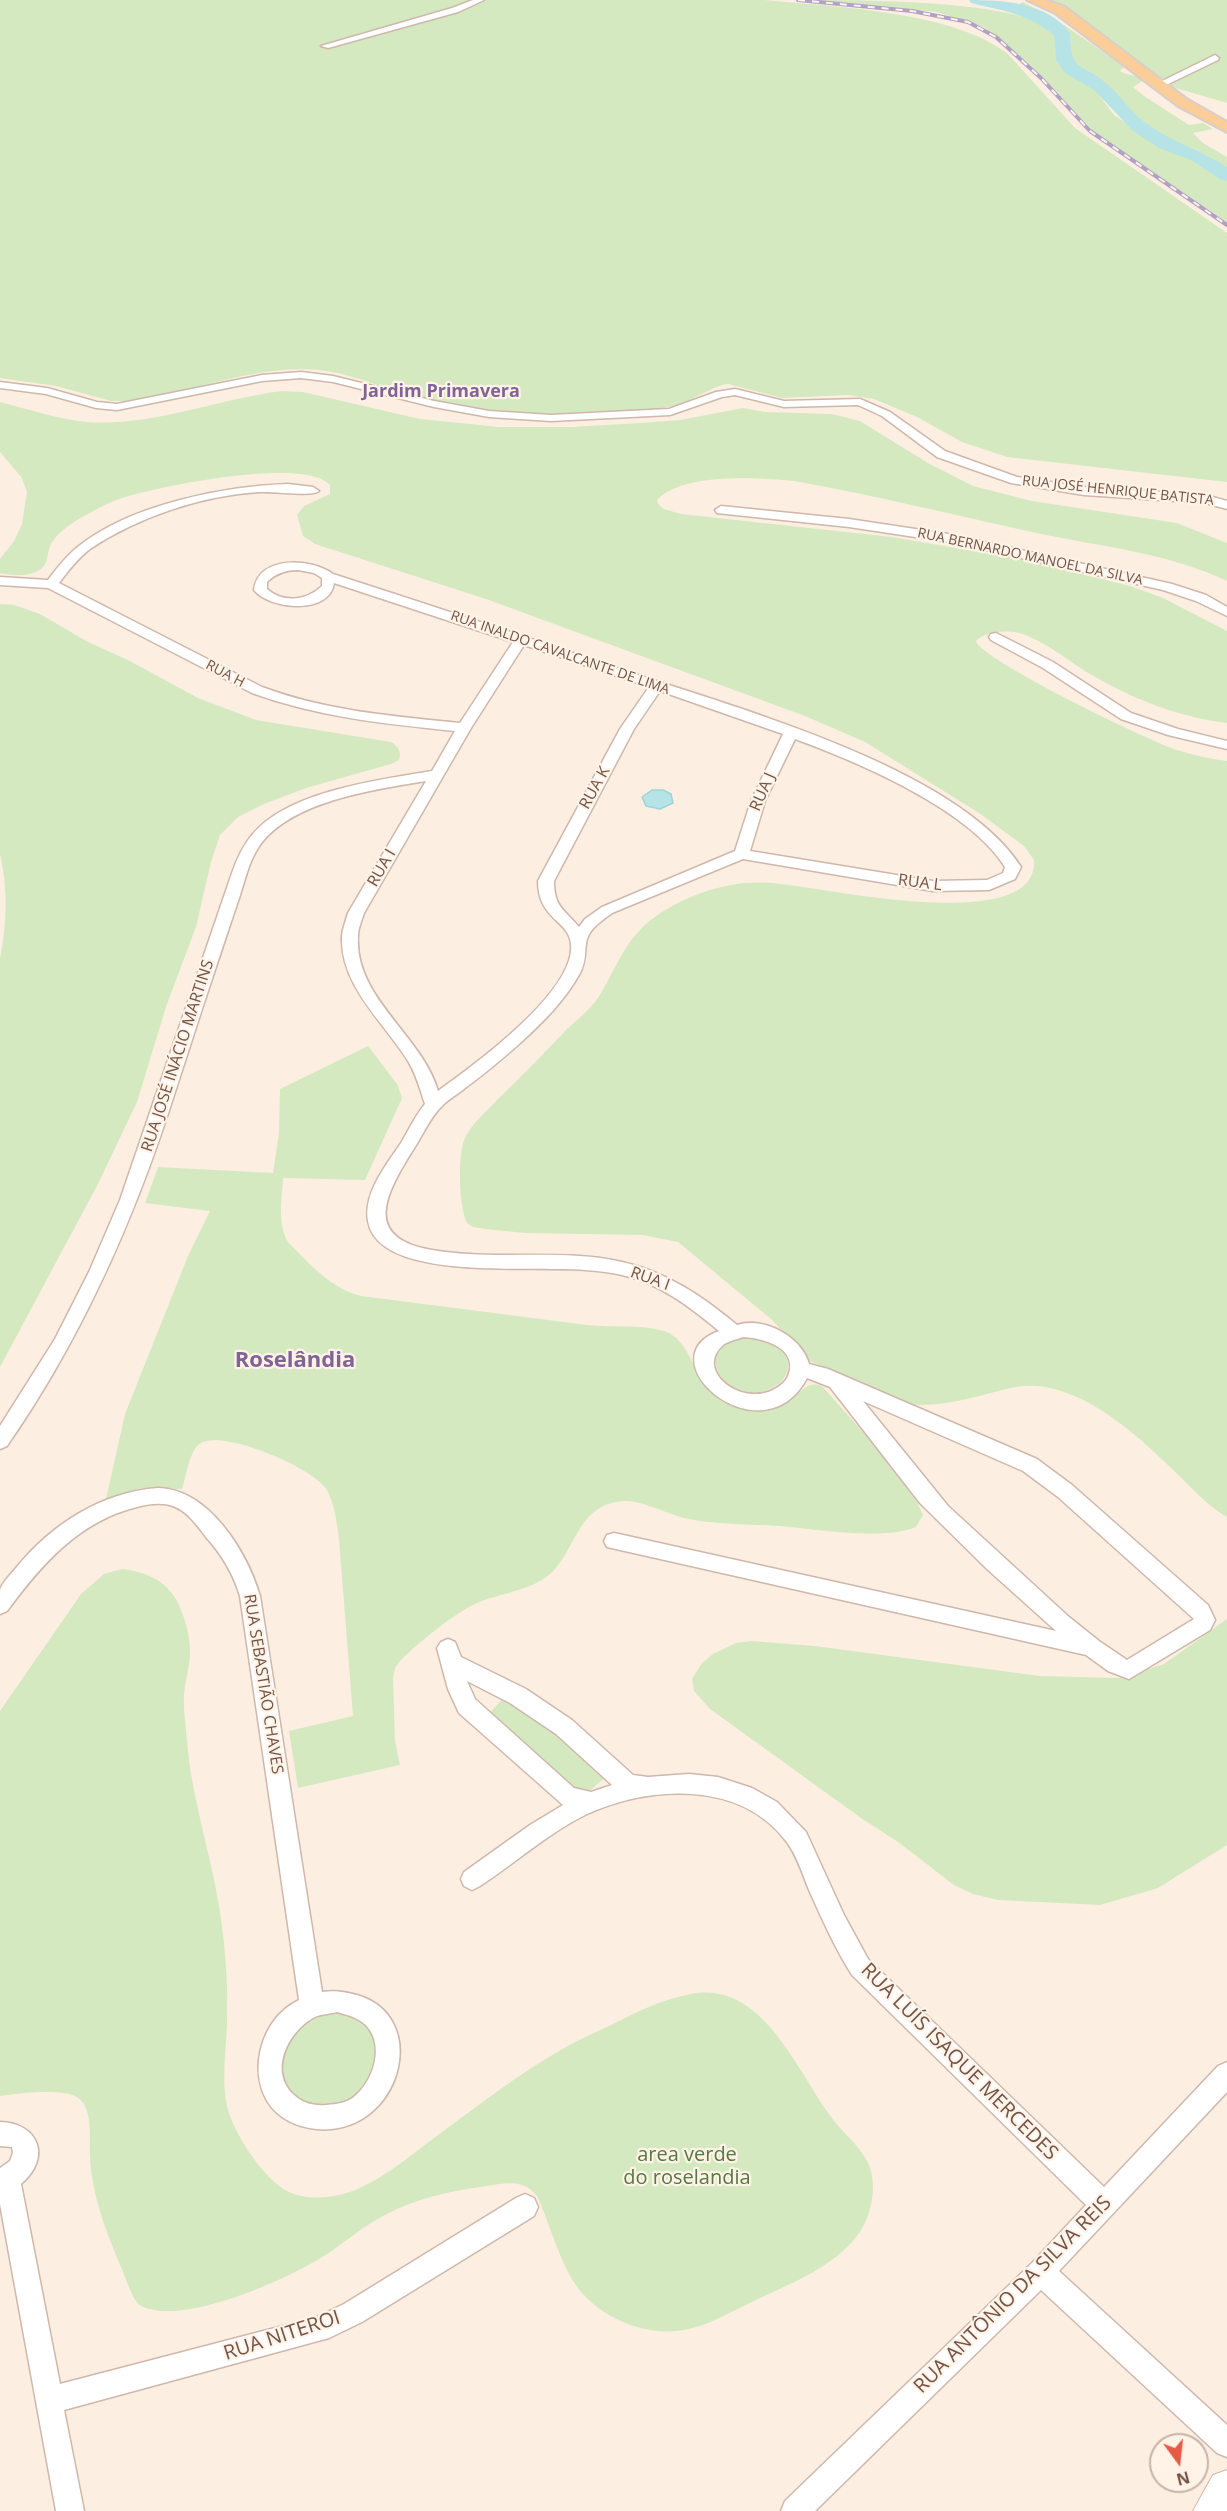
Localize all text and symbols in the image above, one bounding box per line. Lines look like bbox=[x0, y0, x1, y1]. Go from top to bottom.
district label: Jardim Primavera bbox=[362, 381, 520, 403]
street label: RUA JOSÉ HENRIQUE BATISTA bbox=[1021, 473, 1215, 509]
street label: RUA BERNARDO MANOEL DA SILVA bbox=[916, 525, 1144, 589]
street label: RUA INALDO CAVALCANTE DE LIMA bbox=[448, 608, 672, 698]
street label: RUA H bbox=[203, 657, 247, 691]
street label: RUA K bbox=[576, 763, 614, 813]
street label: RUA J bbox=[746, 770, 780, 814]
street label: RUA I bbox=[364, 846, 400, 890]
street label: RUA L bbox=[897, 871, 943, 895]
street label: RUA JOSÉ INÁCIO MARTINS bbox=[138, 958, 218, 1154]
street label: RUA I bbox=[628, 1263, 672, 1295]
district label: Roselândia bbox=[235, 1348, 355, 1374]
street label: RUA SEBASTIÃO CHAVES bbox=[239, 1593, 287, 1775]
street label: RUA LUÍS ISAQUE MERCEDES bbox=[855, 1958, 1063, 2166]
park label: area verde do roselandia bbox=[623, 2143, 751, 2190]
street label: RUA ANTÔNIO DA SILVA REIS bbox=[909, 2191, 1117, 2399]
street label: RUA NITEROI bbox=[221, 2306, 343, 2366]
north arrow bbox=[1149, 2433, 1209, 2493]
text: N bbox=[1174, 2466, 1192, 2491]

